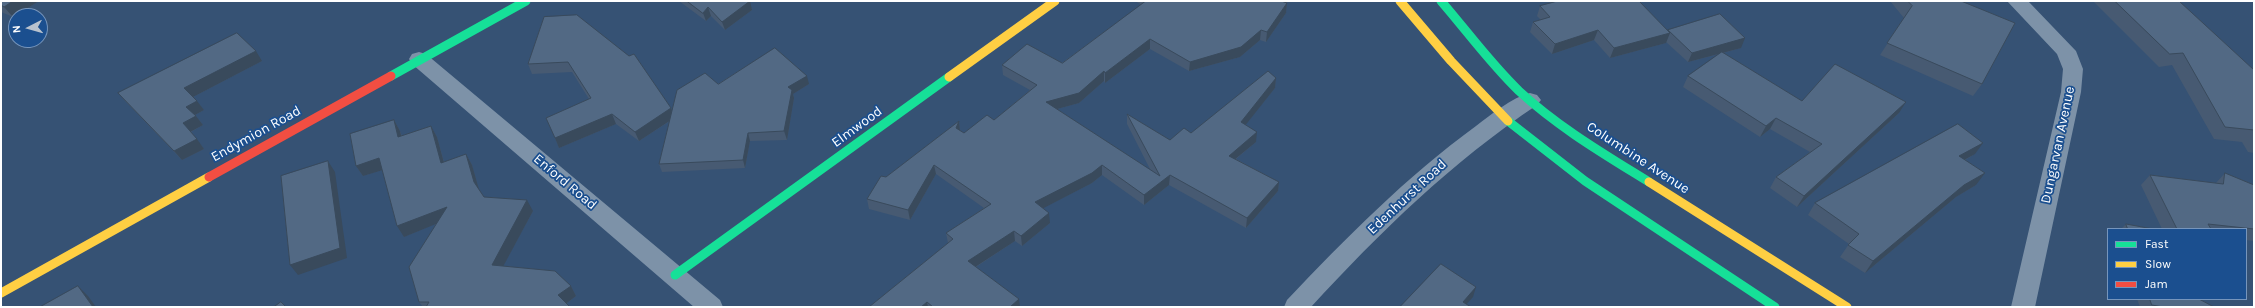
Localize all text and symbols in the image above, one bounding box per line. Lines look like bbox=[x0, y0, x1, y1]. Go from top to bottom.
north arrow bbox=[8, 8, 48, 48]
text: N bbox=[10, 25, 23, 34]
street label: Dungarvan Avenue bbox=[2037, 85, 2079, 205]
street label: Endymion Road bbox=[208, 102, 304, 166]
street label: Elmwood bbox=[828, 103, 886, 151]
street label: Columbine Avenue bbox=[1583, 118, 1693, 198]
street label: Enford Road bbox=[530, 151, 600, 213]
street label: Edenhurst Road bbox=[1364, 156, 1450, 238]
legend bbox=[2107, 228, 2247, 300]
text: Fast bbox=[2145, 237, 2168, 251]
text: Slow bbox=[2145, 257, 2171, 271]
text: Jam bbox=[2145, 277, 2168, 291]

